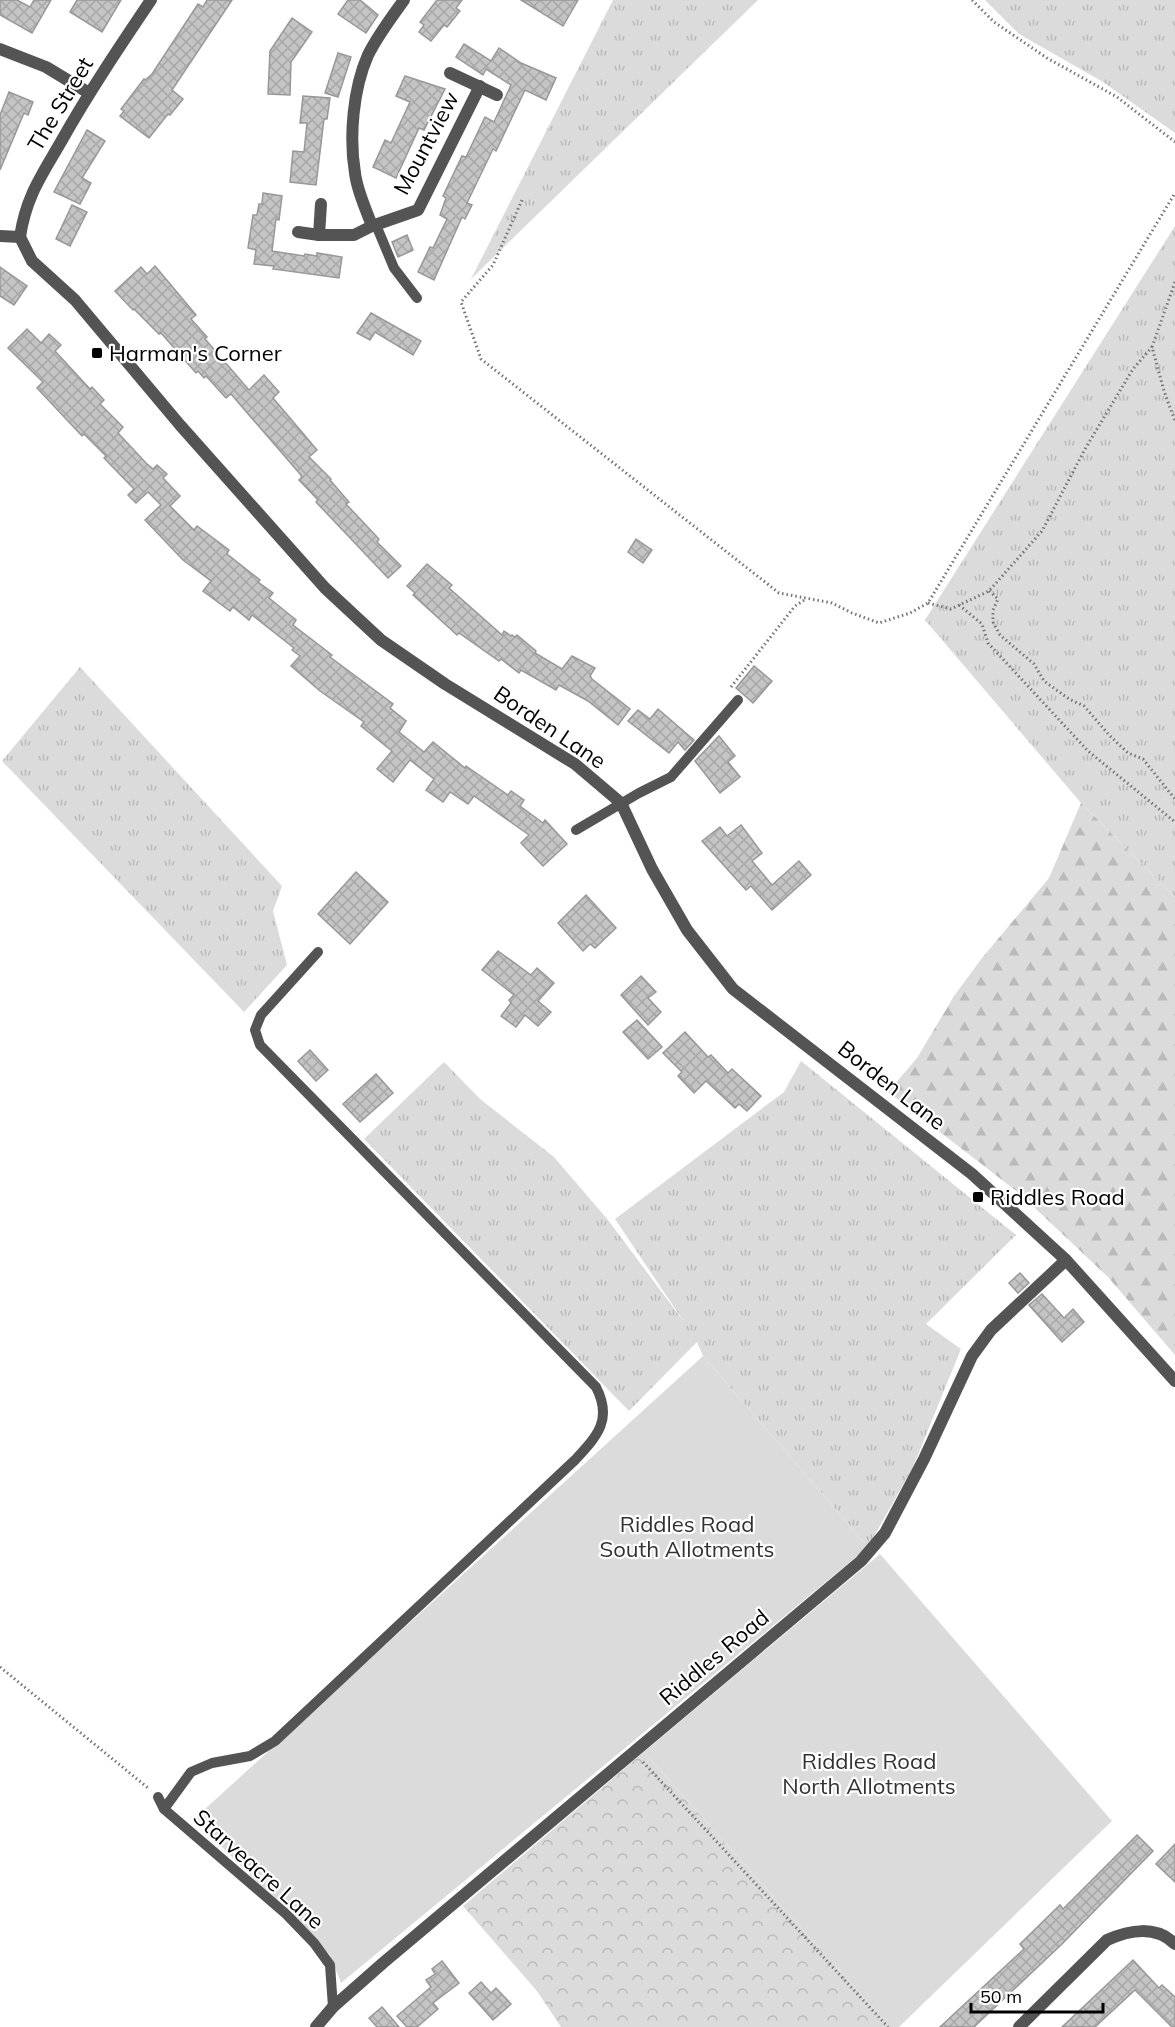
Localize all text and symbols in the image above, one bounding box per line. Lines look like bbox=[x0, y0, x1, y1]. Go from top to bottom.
street label: The Street bbox=[21, 52, 99, 156]
street label: Mountview bbox=[387, 87, 465, 199]
place label: Harman's Corner bbox=[109, 339, 282, 367]
marker: Harman's Corner bbox=[90, 346, 104, 360]
street label: Borden Lane bbox=[489, 679, 611, 775]
street label: Borden Lane bbox=[832, 1034, 952, 1136]
place label: Riddles Road bbox=[990, 1183, 1125, 1211]
marker: Riddles Road bbox=[971, 1190, 985, 1204]
park label: Riddles Road South Allotments bbox=[600, 1510, 774, 1563]
street label: Riddles Road bbox=[653, 1603, 775, 1711]
park label: Riddles Road North Allotments bbox=[782, 1747, 956, 1800]
street label: Starveacre Lane bbox=[188, 1803, 330, 1935]
scale bar bbox=[971, 1976, 1103, 2014]
text: 50 m bbox=[980, 1985, 1022, 2008]

